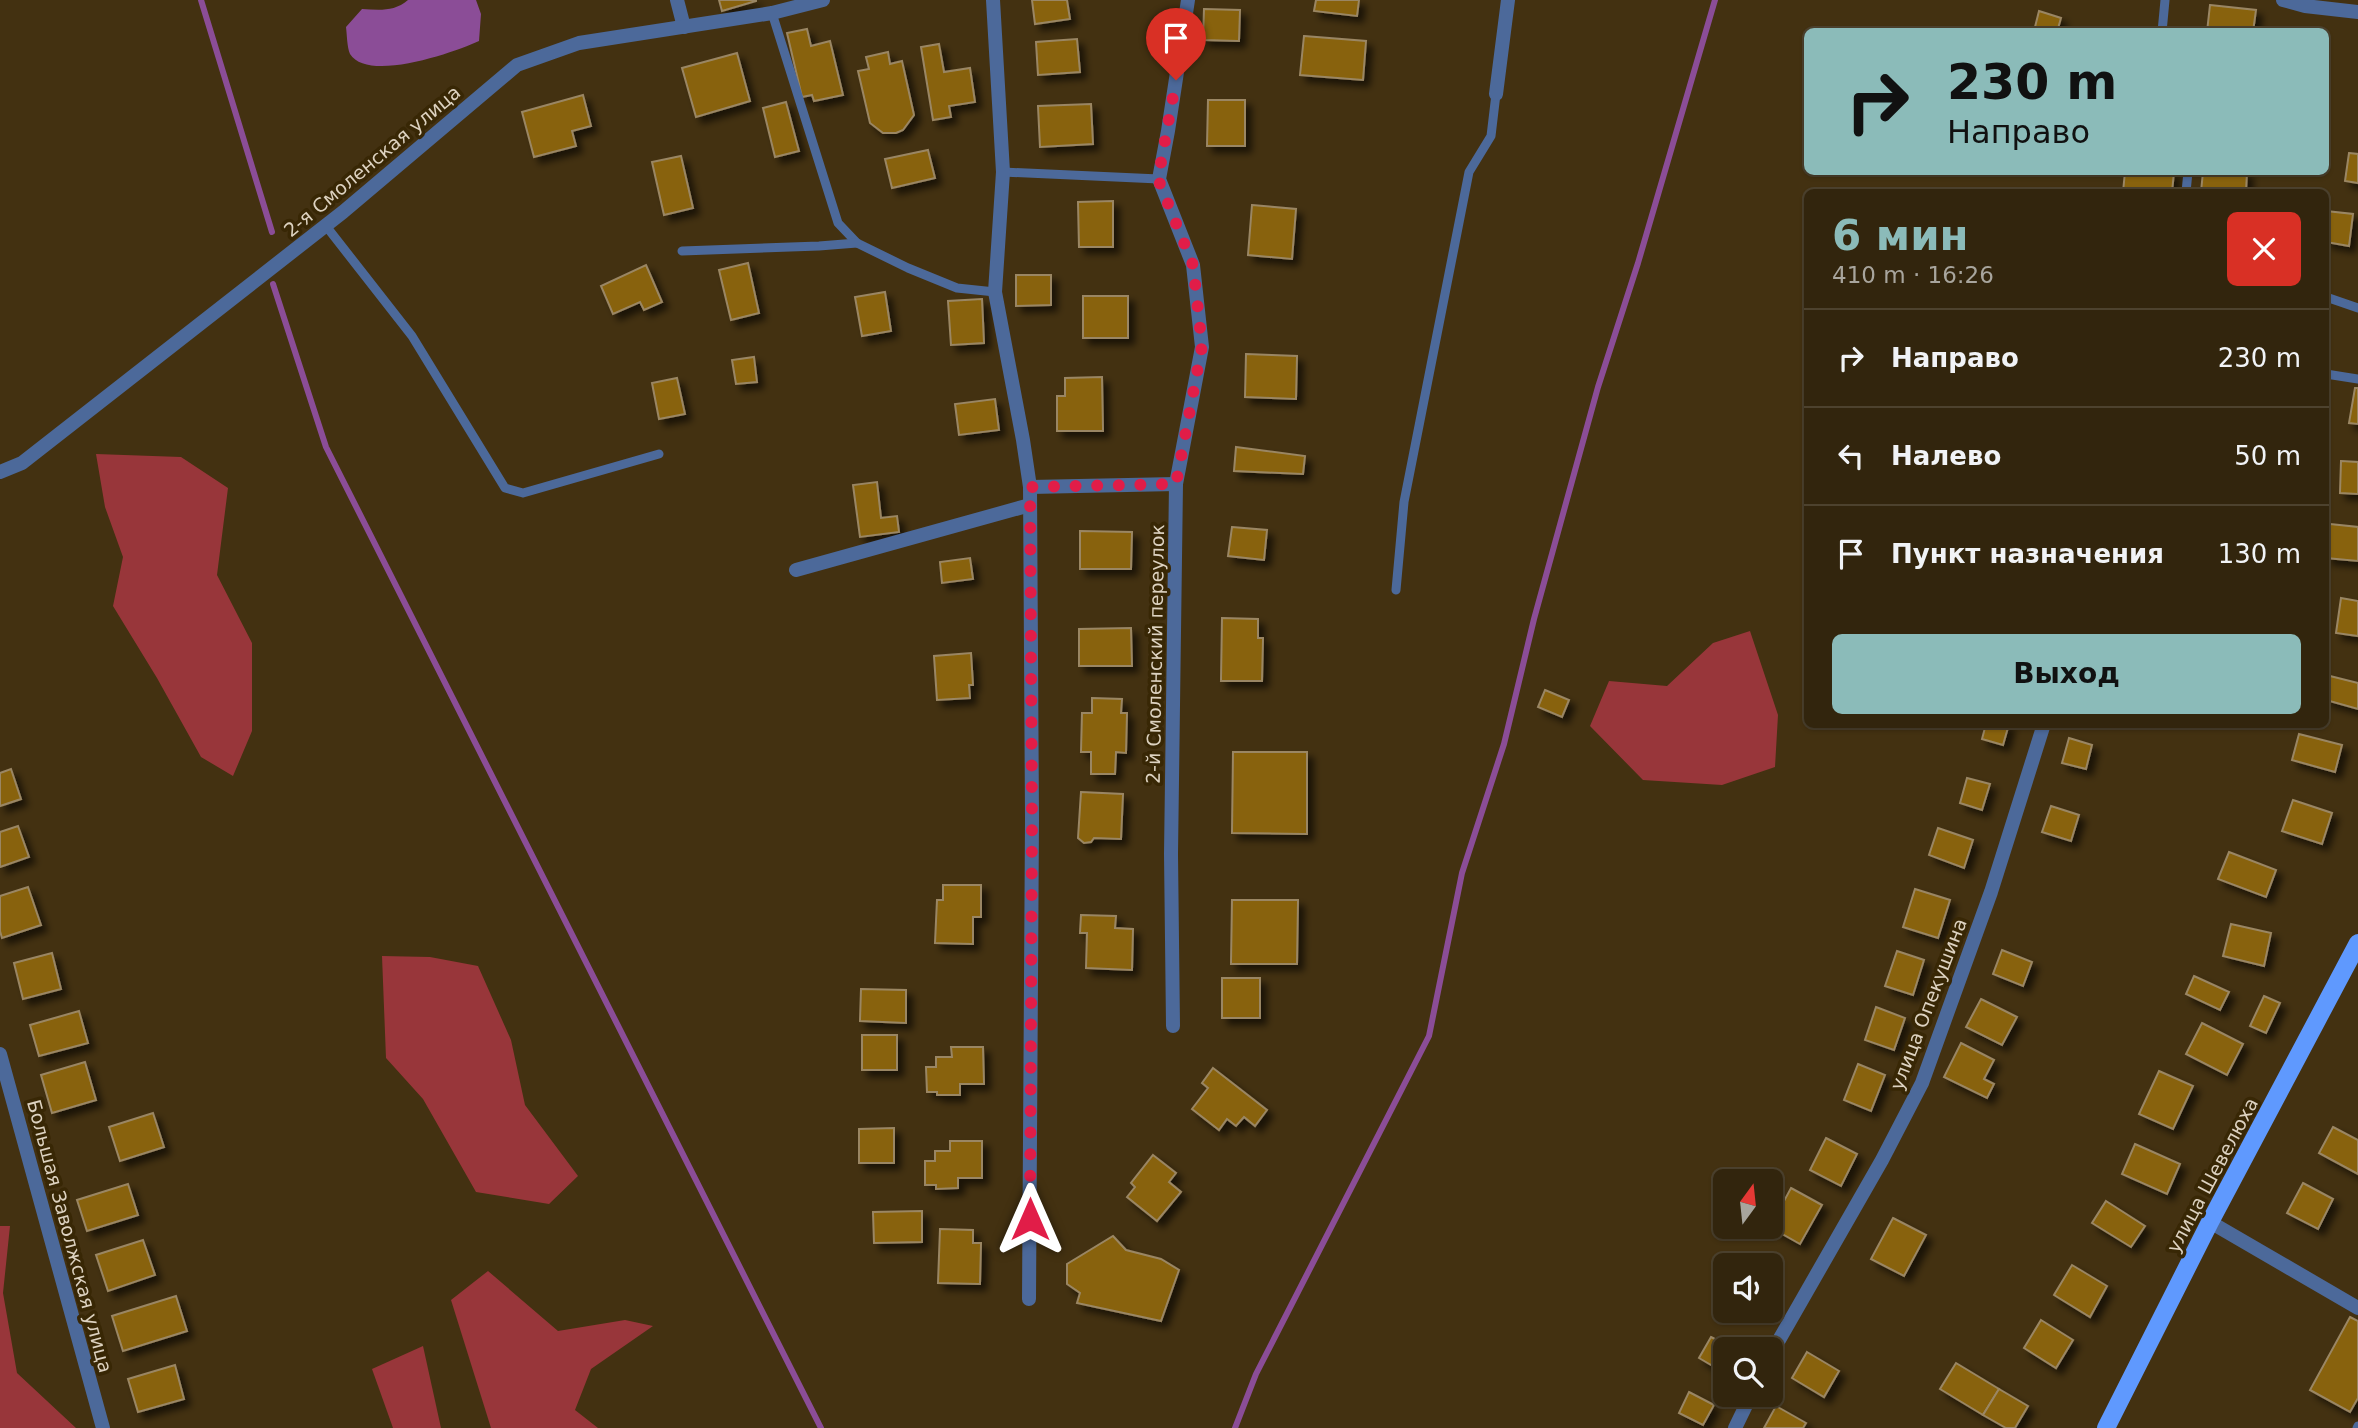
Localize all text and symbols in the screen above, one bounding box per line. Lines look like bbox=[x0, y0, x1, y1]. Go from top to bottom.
pin bbox=[1146, 8, 1206, 80]
icon: arrive bbox=[1157, 19, 1195, 57]
text: 230 m bbox=[1947, 54, 2117, 111]
icon: right bbox=[1832, 56, 1923, 147]
street label: 2-я Смоленская улица bbox=[279, 81, 465, 241]
text: Направо bbox=[1947, 113, 2090, 151]
text: 6 мин bbox=[1832, 211, 1969, 260]
button: close bbox=[2227, 212, 2301, 286]
text: 410 m · 16:26 bbox=[1832, 262, 1994, 288]
icon: right bbox=[1832, 339, 1870, 377]
text: Направо bbox=[1891, 343, 2019, 373]
text: 230 m bbox=[2218, 343, 2301, 373]
icon: left bbox=[1832, 437, 1870, 475]
text: Налево bbox=[1891, 441, 2001, 471]
text: 50 m bbox=[2234, 441, 2301, 471]
street label: 2-й Смоленский переулок bbox=[1142, 524, 1168, 784]
icon: arrive bbox=[1832, 535, 1870, 573]
text: Пункт назначения bbox=[1891, 539, 2164, 569]
text: 130 m bbox=[2218, 539, 2301, 569]
button: Выход bbox=[1832, 634, 2301, 714]
street label: улица Опекушина bbox=[1885, 915, 1971, 1093]
street label: улица Шевелюха bbox=[2162, 1094, 2262, 1256]
street label: Большая Заволжская улица bbox=[23, 1097, 117, 1375]
north arrow bbox=[1713, 1169, 1783, 1239]
map controls bbox=[1713, 1169, 1783, 1407]
position arrow bbox=[993, 1182, 1067, 1256]
button: sound bbox=[1713, 1253, 1783, 1323]
button: search bbox=[1713, 1337, 1783, 1407]

